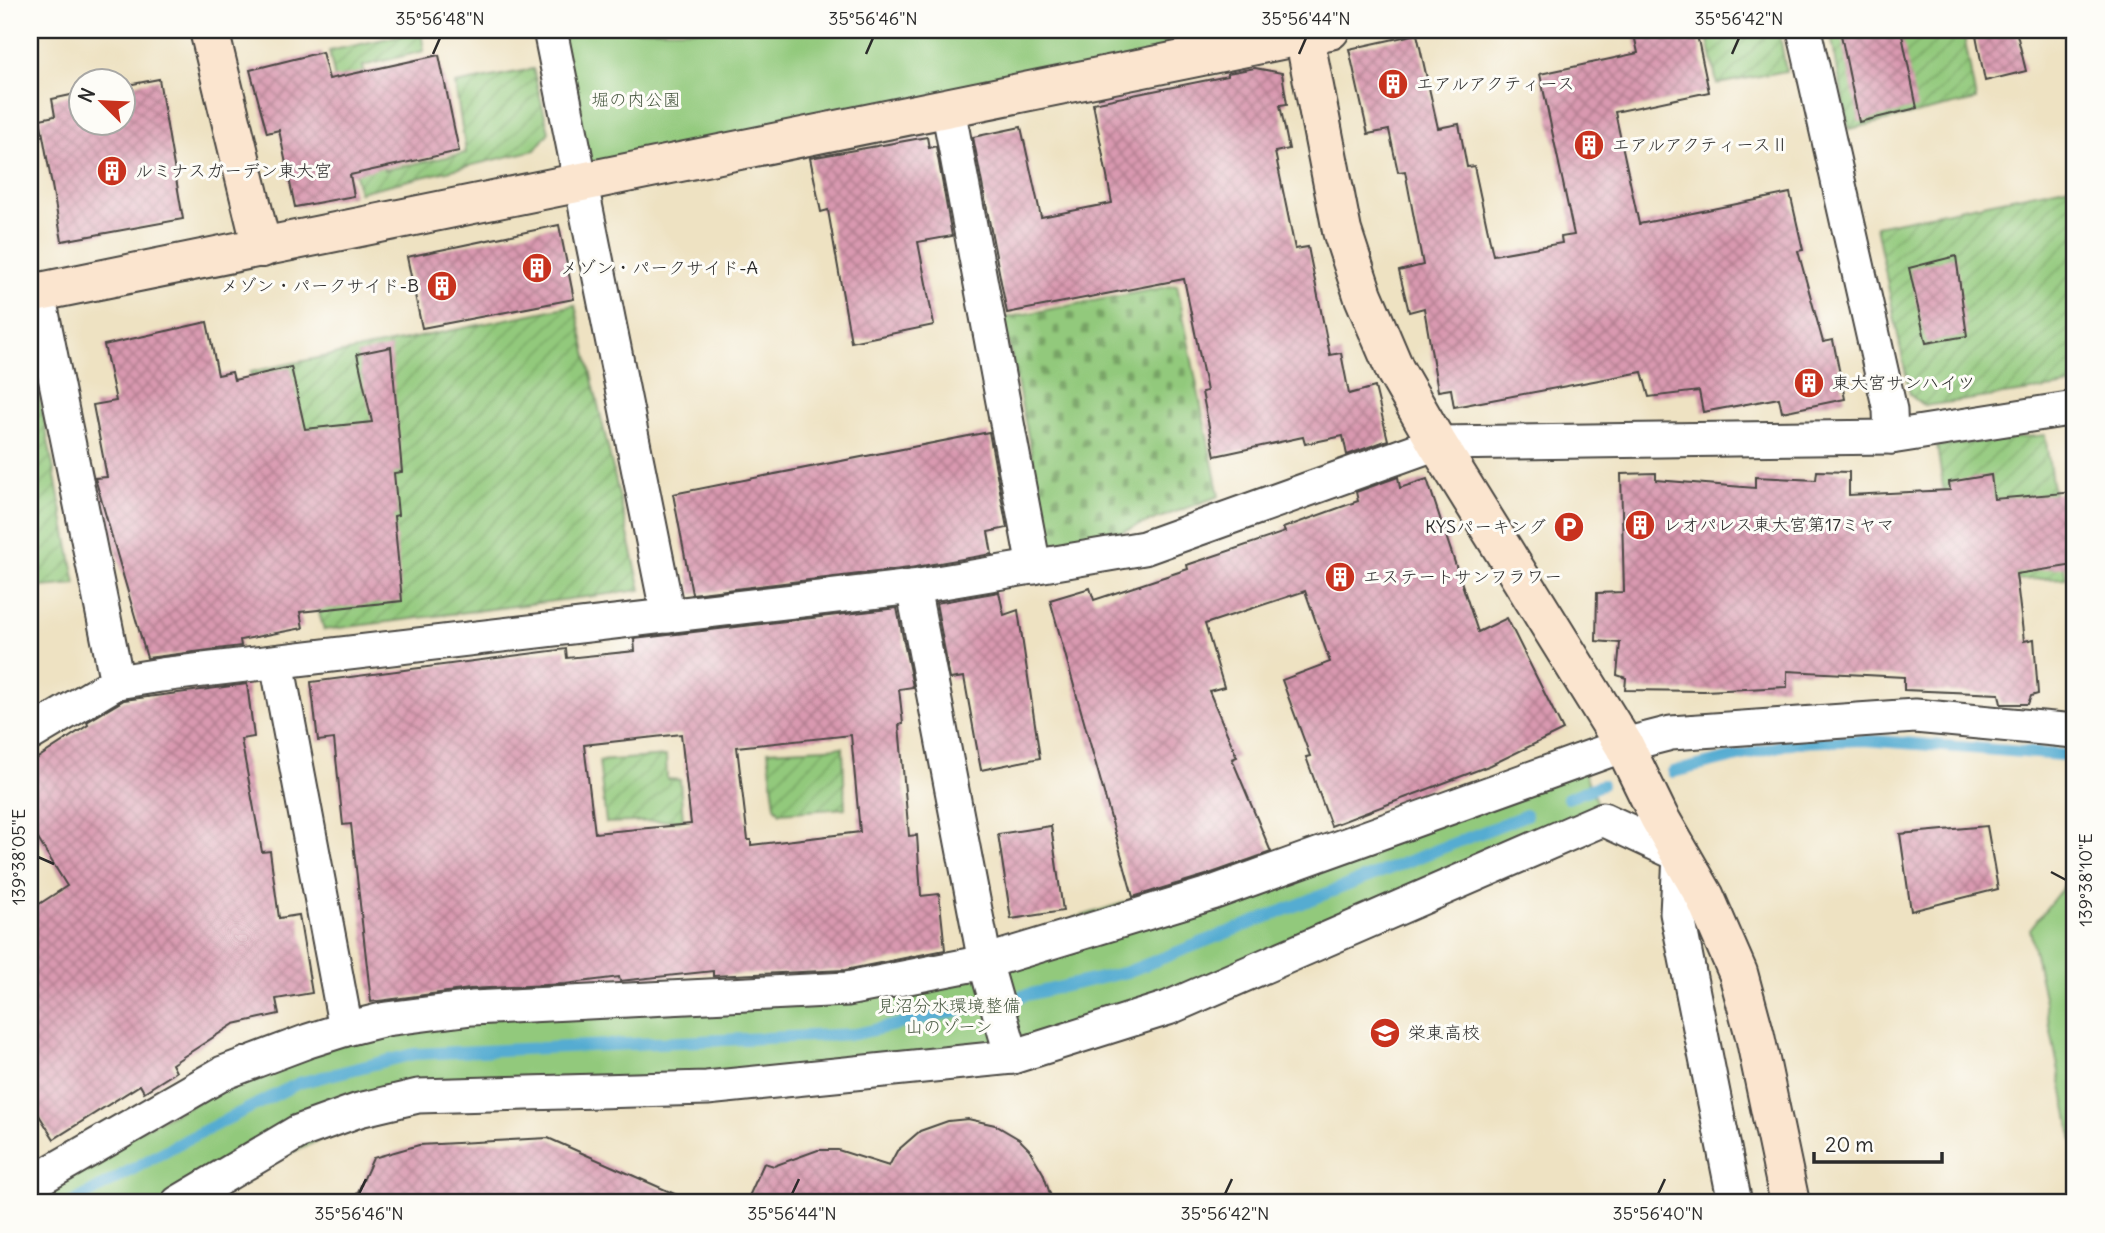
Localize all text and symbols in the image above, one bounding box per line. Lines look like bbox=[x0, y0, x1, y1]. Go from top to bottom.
text: 35°56'48"N bbox=[395, 7, 485, 30]
text: 35°56'46"N bbox=[828, 7, 918, 30]
text: 35°56'44"N bbox=[1261, 7, 1351, 30]
text: 35°56'42"N bbox=[1694, 7, 1784, 30]
north arrow bbox=[66, 66, 136, 136]
building icon: エアルアクティース bbox=[1376, 67, 1410, 101]
place label: エアルアクティース bbox=[1416, 72, 1575, 95]
text: N bbox=[73, 84, 100, 106]
park label: 堀の内公園 bbox=[591, 88, 681, 111]
building icon: エアルアクティースⅡ bbox=[1572, 128, 1606, 162]
place label: エアルアクティースⅡ bbox=[1612, 133, 1789, 156]
building icon: ルミナスガーデン東大宮 bbox=[95, 154, 129, 188]
place label: ルミナスガーデン東大宮 bbox=[135, 159, 332, 182]
building icon: メゾン・パークサイド-A bbox=[520, 251, 554, 285]
place label: メゾン・パークサイド-A bbox=[560, 256, 758, 279]
building icon: メゾン・パークサイド-B bbox=[425, 269, 459, 303]
place label: メゾン・パークサイド-B bbox=[221, 274, 419, 297]
building icon: 東大宮サンハイツ bbox=[1792, 366, 1826, 400]
place label: 東大宮サンハイツ bbox=[1832, 371, 1975, 394]
building icon: レオパレス東大宮第17ミヤマ bbox=[1623, 508, 1657, 542]
parking icon: KYSパーキング bbox=[1552, 510, 1586, 544]
place label: レオパレス東大宮第17ミヤマ bbox=[1663, 513, 1895, 536]
place label: KYSパーキング bbox=[1425, 515, 1546, 538]
building icon: エステートサンフラワー bbox=[1323, 560, 1357, 594]
place label: エステートサンフラワー bbox=[1363, 565, 1562, 588]
text: 139°38'05"E bbox=[7, 809, 30, 905]
text: 139°38'10"E bbox=[2074, 833, 2097, 927]
park label: 見沼分水環境整備 山のゾーン bbox=[877, 994, 1021, 1038]
school or university icon: 栄東高校 bbox=[1368, 1016, 1402, 1050]
place label: 栄東高校 bbox=[1408, 1021, 1480, 1044]
scale bar bbox=[1814, 1121, 1942, 1165]
text: 20 m bbox=[1825, 1131, 1874, 1158]
text: 35°56'46"N bbox=[314, 1202, 404, 1225]
text: 35°56'44"N bbox=[747, 1202, 837, 1225]
text: 35°56'42"N bbox=[1180, 1202, 1270, 1225]
text: 35°56'40"N bbox=[1612, 1202, 1704, 1225]

